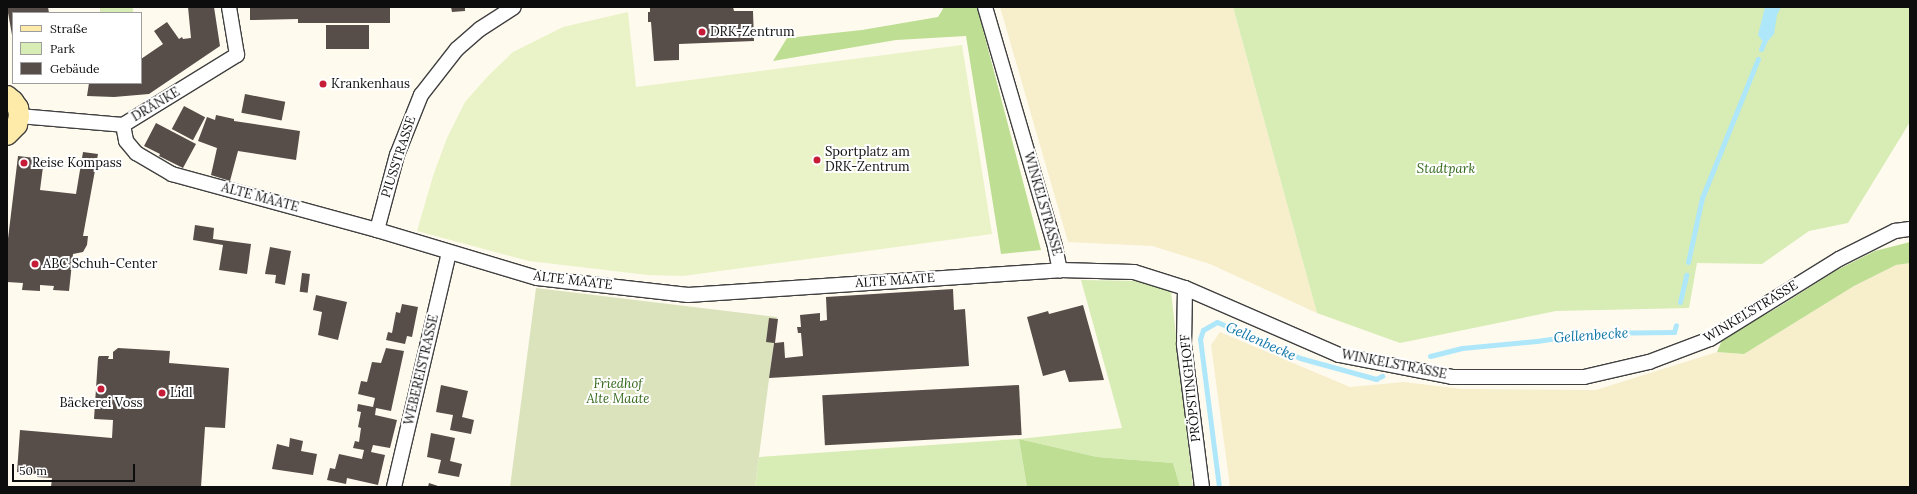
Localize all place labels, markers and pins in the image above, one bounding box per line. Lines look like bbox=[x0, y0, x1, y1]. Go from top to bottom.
place label: DRK-Zentrum bbox=[710, 24, 795, 40]
marker: DRK-Zentrum bbox=[697, 27, 707, 37]
place label: Krankenhaus bbox=[331, 76, 410, 92]
marker: Krankenhaus bbox=[318, 79, 328, 89]
place label: Sportplatz am DRK-Zentrum bbox=[825, 145, 910, 176]
place label: Reise Kompass bbox=[32, 155, 122, 171]
marker: Sportplatz am DRK-Zentrum bbox=[812, 155, 822, 165]
marker: Reise Kompass bbox=[19, 158, 29, 168]
place label: ABC Schuh-Center bbox=[43, 256, 157, 272]
marker: ABC Schuh-Center bbox=[30, 259, 40, 269]
marker: Bäckerei Voss bbox=[96, 384, 106, 394]
place label: Lidl bbox=[170, 385, 192, 401]
marker: Lidl bbox=[157, 388, 167, 398]
place label: Bäckerei Voss bbox=[60, 395, 142, 411]

